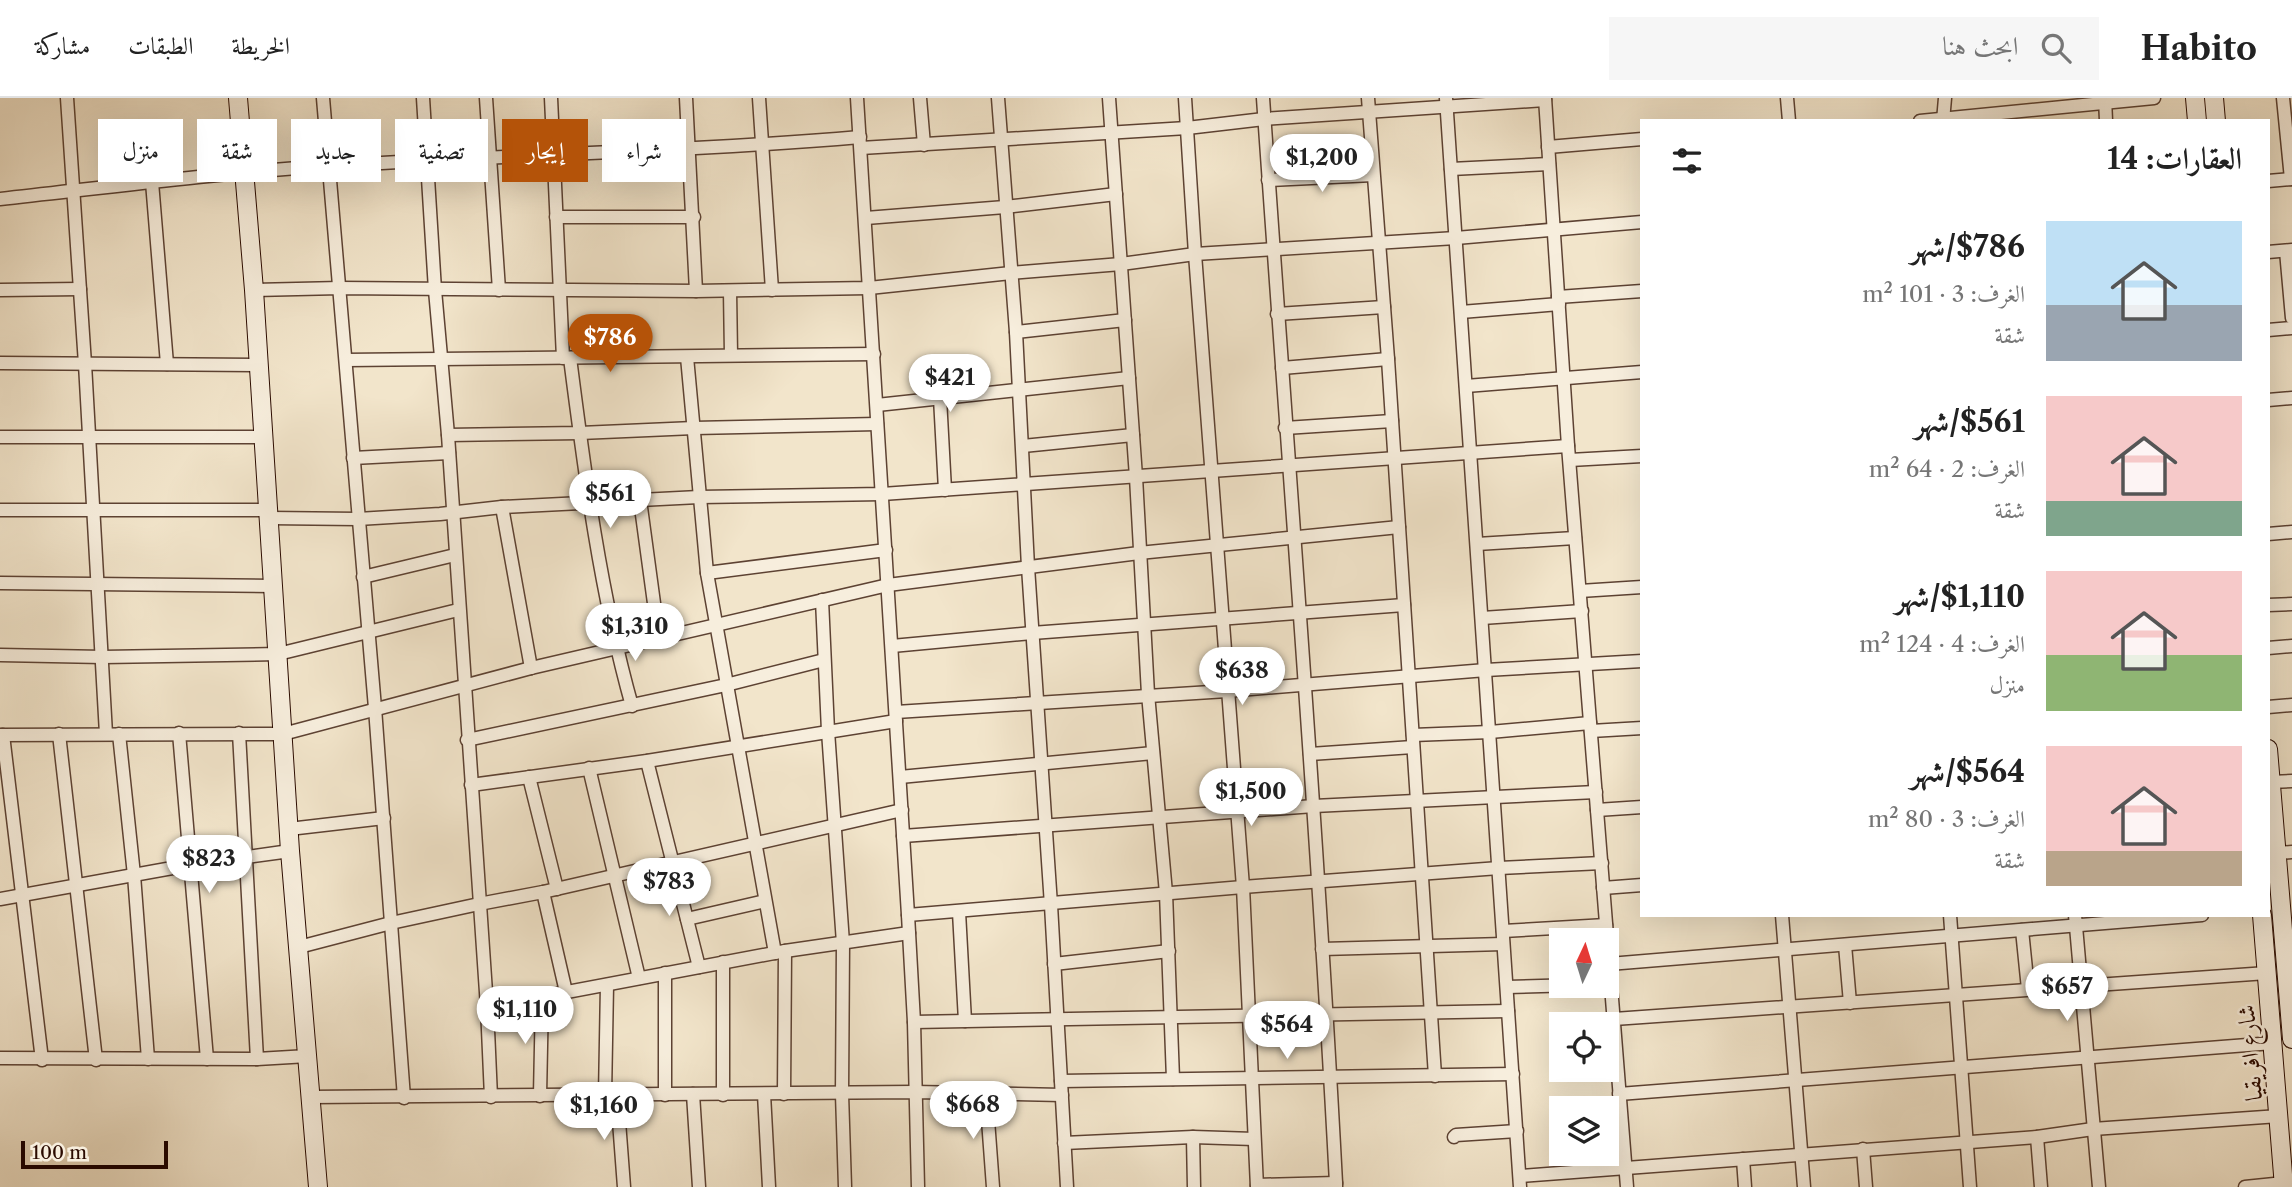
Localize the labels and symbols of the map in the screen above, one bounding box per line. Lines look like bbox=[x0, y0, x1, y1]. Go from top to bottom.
pin: $1,200 bbox=[1265, 134, 1379, 194]
pin: $786 bbox=[569, 314, 651, 374]
pin: $421 bbox=[909, 354, 991, 414]
pin: $561 bbox=[569, 470, 651, 530]
pin: $1,310 bbox=[578, 603, 692, 663]
pin: $638 bbox=[1201, 648, 1283, 707]
pin: $1,500 bbox=[1194, 768, 1308, 828]
pin: $823 bbox=[168, 836, 250, 895]
pin: $783 bbox=[628, 858, 710, 918]
north arrow bbox=[1549, 928, 1619, 998]
pin: $657 bbox=[2026, 964, 2108, 1023]
pin: $1,110 bbox=[468, 986, 582, 1046]
pin: $564 bbox=[1246, 1002, 1328, 1061]
street label: شارع افريقيا bbox=[2231, 1003, 2274, 1102]
pin: $1,160 bbox=[547, 1082, 661, 1142]
pin: $668 bbox=[932, 1082, 1014, 1141]
scale bar bbox=[21, 1138, 168, 1170]

